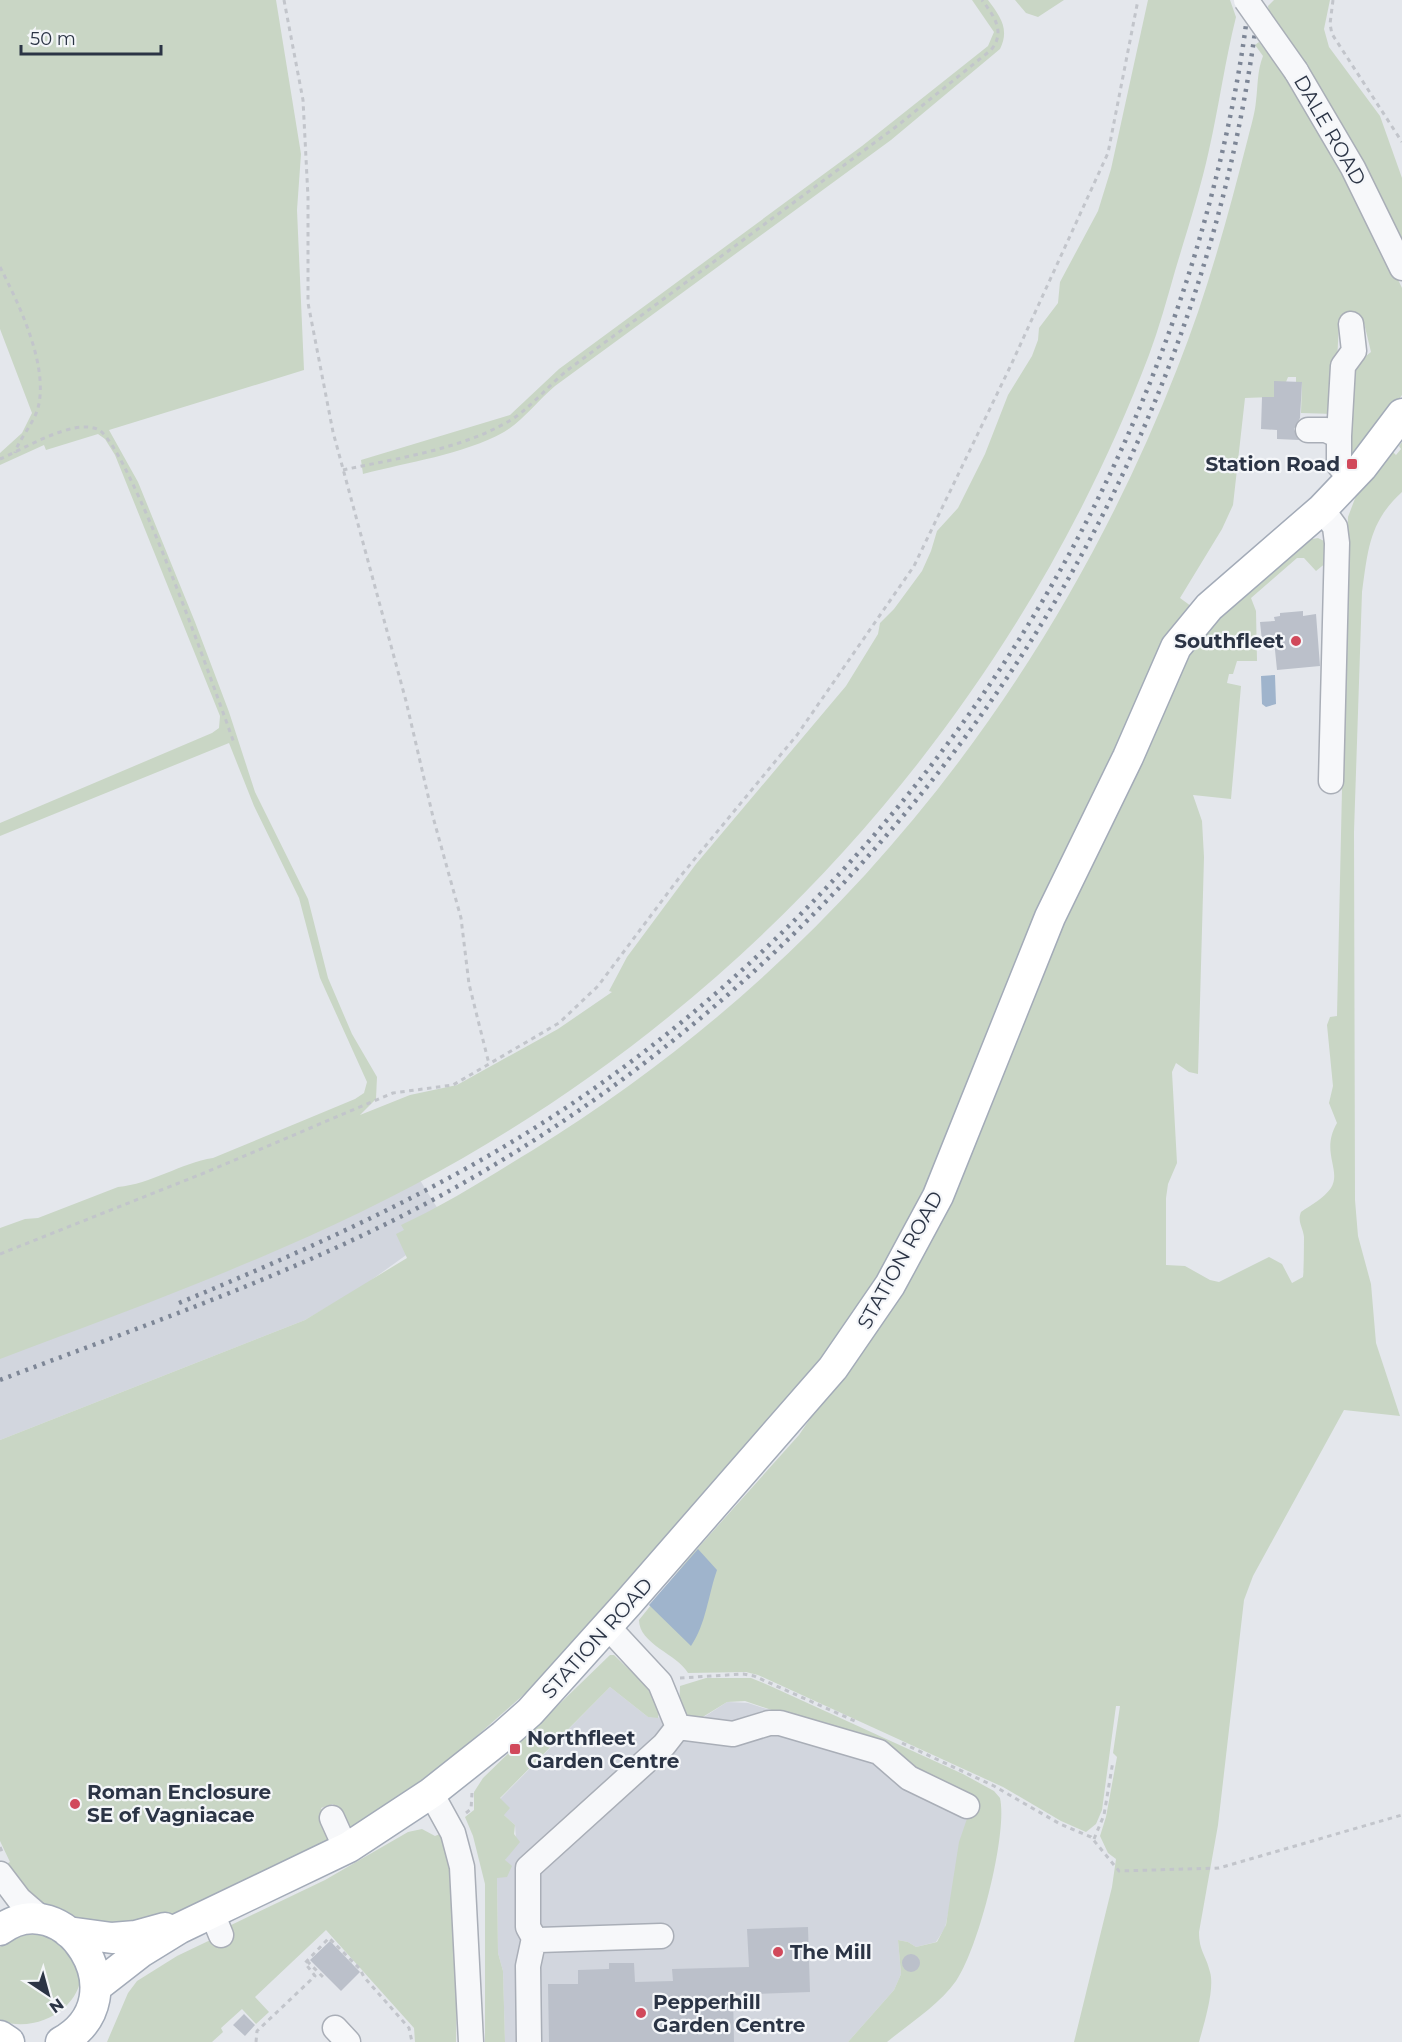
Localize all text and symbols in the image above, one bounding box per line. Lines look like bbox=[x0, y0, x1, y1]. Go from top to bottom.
scale bar bbox=[21, 18, 160, 56]
text: 50 m bbox=[30, 28, 76, 50]
street label: DALE ROAD bbox=[1289, 71, 1371, 189]
place label: Station Road bbox=[1205, 452, 1340, 476]
marker: Station Road bbox=[1345, 457, 1359, 471]
place label: Southfleet bbox=[1174, 629, 1284, 653]
marker: Southfleet bbox=[1289, 634, 1303, 648]
street label: STATION ROAD bbox=[852, 1187, 948, 1333]
street label: STATION ROAD bbox=[536, 1573, 658, 1703]
place label: Northfleet Garden Centre bbox=[527, 1726, 679, 1773]
marker: Northfleet Garden Centre bbox=[508, 1742, 522, 1756]
place label: Roman Enclosure SE of Vagniacae bbox=[87, 1780, 271, 1827]
marker: Roman Enclosure SE of Vagniacae bbox=[68, 1797, 82, 1811]
place label: The Mill bbox=[790, 1940, 872, 1964]
marker: The Mill bbox=[771, 1945, 785, 1959]
north arrow bbox=[18, 1964, 78, 2024]
place label: Pepperhill Garden Centre bbox=[653, 1990, 805, 2037]
text: N bbox=[46, 1994, 67, 2017]
marker: Pepperhill Garden Centre bbox=[634, 2006, 648, 2020]

